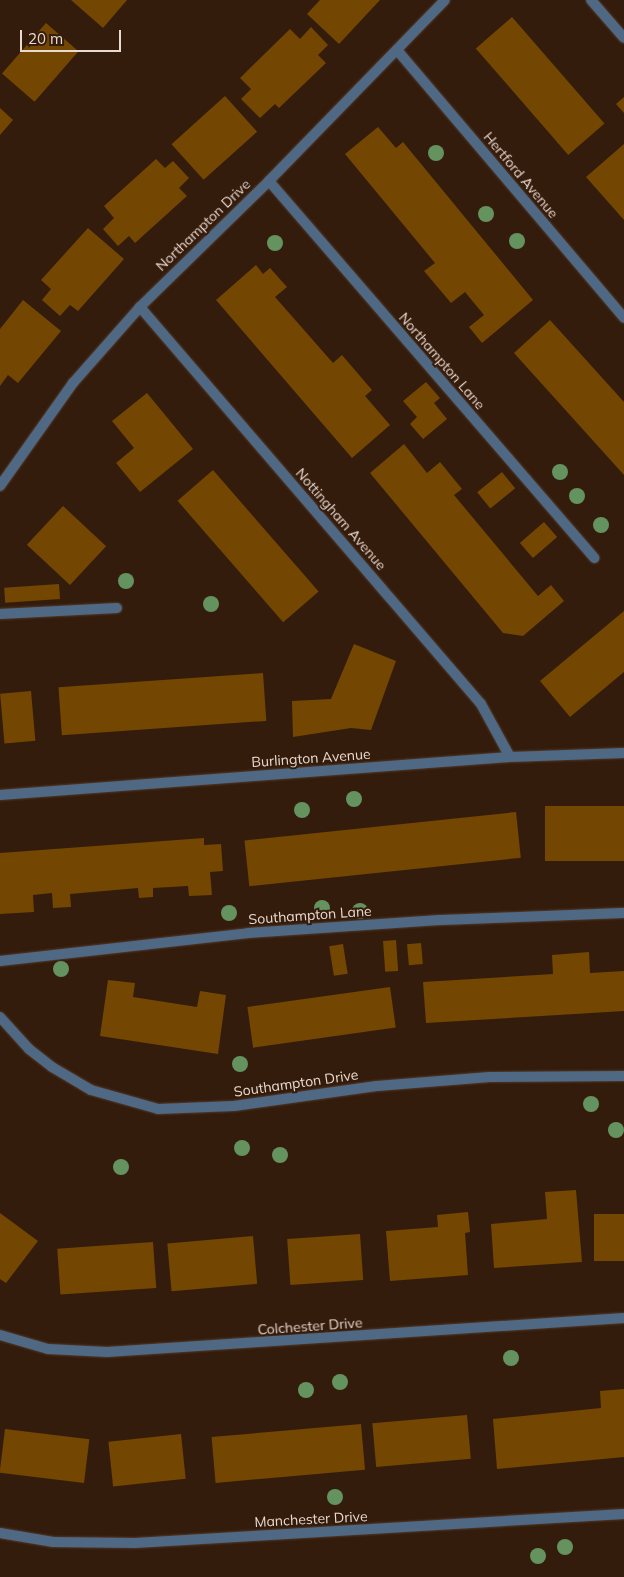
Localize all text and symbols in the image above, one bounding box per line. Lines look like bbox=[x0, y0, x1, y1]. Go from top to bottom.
scale bar bbox=[22, 20, 124, 52]
text: 20 m bbox=[28, 29, 63, 48]
street label: Hertford Avenue bbox=[480, 129, 562, 221]
street label: Northampton Drive bbox=[152, 176, 254, 274]
street label: Northampton Lane bbox=[395, 309, 489, 413]
street label: Nottingham Avenue bbox=[292, 465, 390, 573]
street label: Burlington Avenue bbox=[251, 745, 371, 771]
street label: Southampton Lane bbox=[248, 902, 372, 928]
street label: Southampton Drive bbox=[233, 1066, 359, 1100]
street label: Colchester Drive bbox=[257, 1314, 363, 1338]
street label: Manchester Drive bbox=[254, 1508, 368, 1530]

